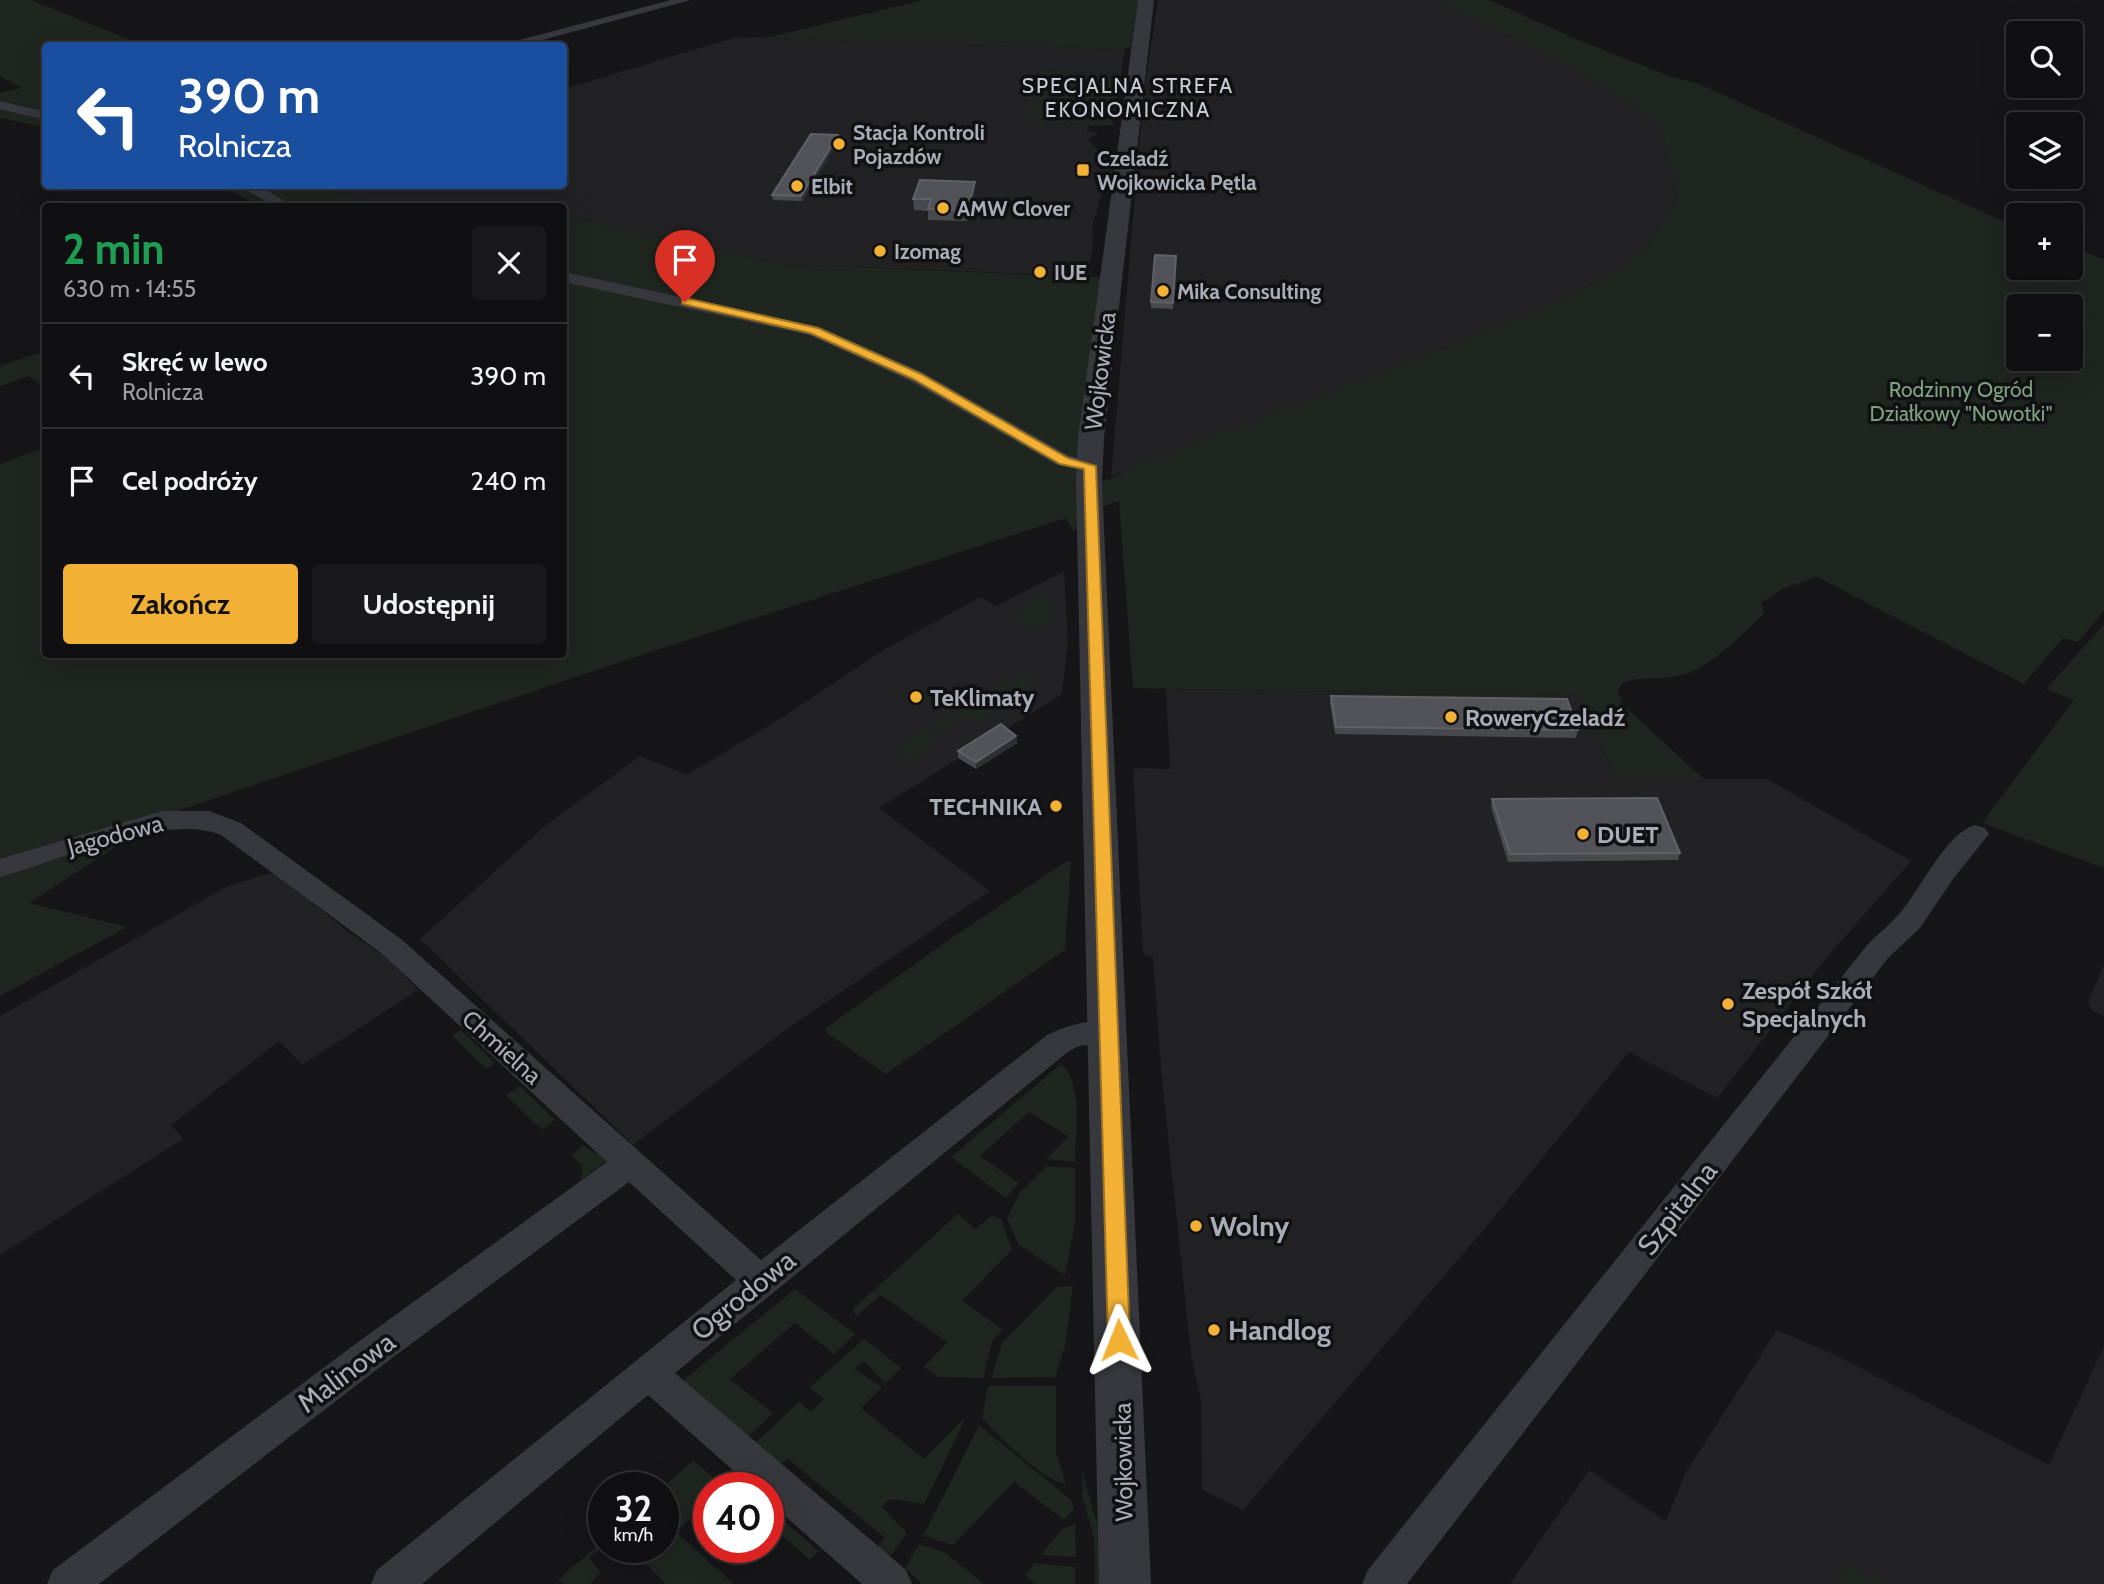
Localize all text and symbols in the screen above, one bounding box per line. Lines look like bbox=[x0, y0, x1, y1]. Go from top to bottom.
map controls bbox=[2006, 21, 2083, 371]
button: search bbox=[2006, 21, 2083, 98]
text: 390 m bbox=[178, 66, 320, 125]
icon: left bbox=[63, 70, 154, 161]
district label: SPECJALNA STREFA EKONOMICZNA bbox=[1022, 73, 1234, 122]
button: layers bbox=[2006, 112, 2083, 189]
place label: Stacja Kontroli Pojazdów bbox=[853, 120, 985, 169]
text: Rolnicza bbox=[178, 126, 291, 165]
marker: Stacja Kontroli Pojazdów bbox=[831, 136, 847, 152]
place label: Czeladź Wojkowicka Pętla bbox=[1097, 146, 1257, 195]
marker: Czeladź Wojkowicka Pętla bbox=[1075, 162, 1091, 178]
place label: Elbit bbox=[811, 174, 853, 199]
marker: Elbit bbox=[789, 178, 805, 194]
place label: AMW Clover bbox=[957, 196, 1070, 221]
marker: AMW Clover bbox=[935, 200, 951, 216]
button: + bbox=[2006, 203, 2083, 280]
text: 2 min bbox=[63, 223, 164, 275]
button: close bbox=[472, 226, 546, 300]
pin bbox=[655, 230, 715, 302]
place label: Izomag bbox=[894, 239, 961, 264]
icon: arrive bbox=[666, 241, 704, 279]
marker: Izomag bbox=[872, 243, 888, 259]
place label: IUE bbox=[1054, 260, 1087, 285]
marker: IUE bbox=[1032, 264, 1048, 280]
text: 630 m · 14:55 bbox=[63, 275, 196, 303]
place label: Mika Consulting bbox=[1177, 279, 1321, 304]
marker: Mika Consulting bbox=[1155, 283, 1171, 299]
button: − bbox=[2006, 294, 2083, 371]
street label: Wojkowicka bbox=[1078, 310, 1122, 432]
text: Skręć w lewo bbox=[122, 346, 268, 378]
icon: left bbox=[63, 357, 101, 395]
text: 390 m bbox=[470, 360, 546, 392]
park label: Rodzinny Ogród Działkowy "Nowotki" bbox=[1870, 377, 2053, 426]
text: Rolnicza bbox=[122, 378, 204, 406]
icon: arrive bbox=[63, 462, 101, 500]
text: Cel podróży bbox=[122, 465, 258, 497]
text: 240 m bbox=[471, 465, 546, 497]
button: Zakończ bbox=[63, 564, 298, 644]
button: Udostępnij bbox=[312, 564, 546, 644]
place label: TeKlimaty bbox=[930, 683, 1035, 712]
marker: TeKlimaty bbox=[908, 689, 924, 705]
place label: RoweryCzeladź bbox=[1465, 703, 1625, 732]
marker: RoweryCzeladź bbox=[1443, 709, 1459, 725]
place label: TECHNIKA bbox=[929, 792, 1042, 821]
marker: TECHNIKA bbox=[1048, 798, 1064, 814]
street label: Jagodowa bbox=[63, 808, 166, 862]
place label: DUET bbox=[1597, 820, 1658, 849]
marker: DUET bbox=[1575, 826, 1591, 842]
place label: Zespół Szkół Specjalnych bbox=[1742, 976, 1872, 1033]
marker: Zespół Szkół Specjalnych bbox=[1720, 996, 1736, 1012]
street label: Chmielna bbox=[456, 1004, 548, 1090]
street label: Szpitalna bbox=[1630, 1154, 1724, 1262]
place label: Wolny bbox=[1210, 1209, 1289, 1243]
marker: Wolny bbox=[1188, 1218, 1204, 1234]
street label: Ogrodowa bbox=[684, 1243, 802, 1347]
position arrow bbox=[1082, 1303, 1156, 1377]
place label: Handlog bbox=[1228, 1313, 1331, 1347]
marker: Handlog bbox=[1206, 1322, 1222, 1338]
street label: Malinowa bbox=[291, 1324, 402, 1420]
street label: Wojkowicka bbox=[1107, 1402, 1139, 1522]
speed limit sign: 40 bbox=[693, 1472, 784, 1563]
text: 32 bbox=[615, 1487, 652, 1530]
text: km/h bbox=[614, 1524, 653, 1546]

